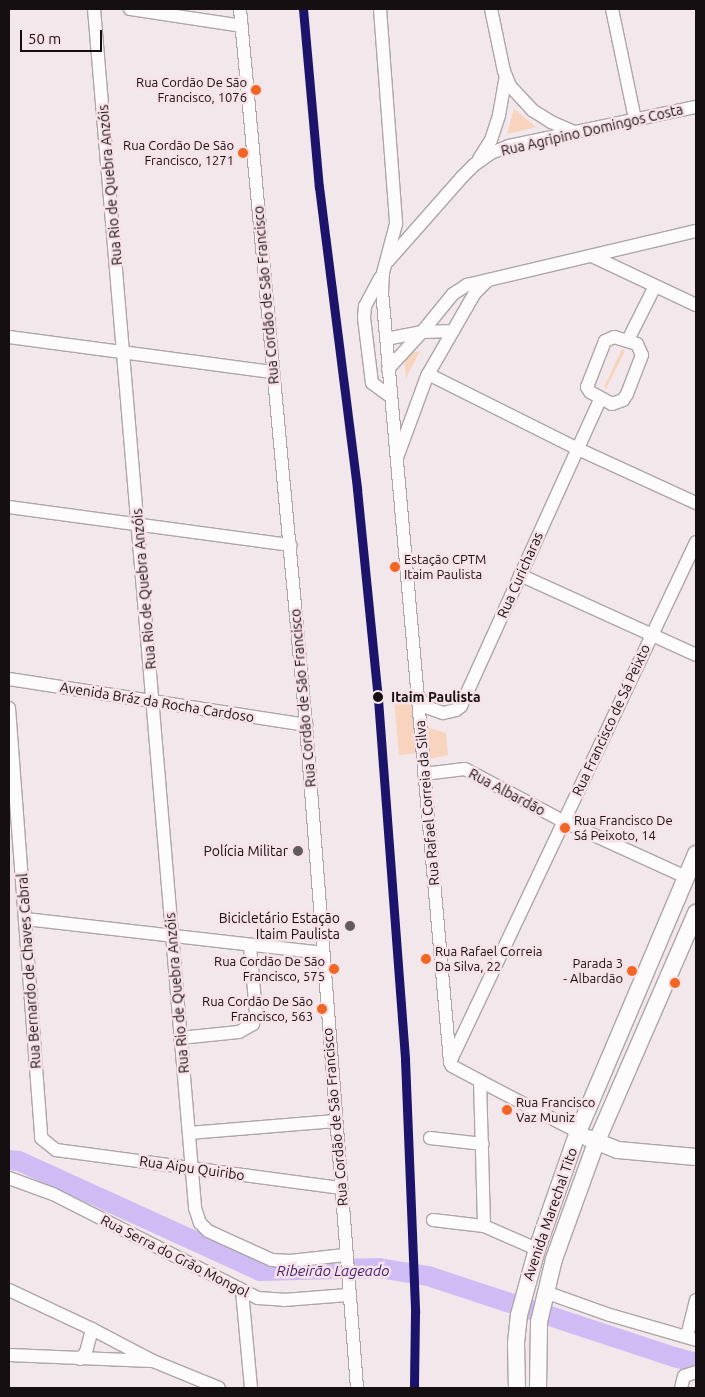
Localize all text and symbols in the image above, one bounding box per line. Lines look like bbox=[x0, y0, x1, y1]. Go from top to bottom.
scale bar bbox=[22, 20, 105, 52]
text: 50 m bbox=[28, 30, 61, 47]
place label: Rua Cordão De São Francisco, 1076 bbox=[136, 75, 247, 106]
marker: Rua Cordão De São Francisco, 1076 bbox=[251, 85, 261, 95]
street label: Rua Agripino Domingos Costa bbox=[499, 101, 685, 159]
street label: Rua Rio de Quebra Anzóis bbox=[95, 104, 125, 266]
place label: Rua Cordão De São Francisco, 1271 bbox=[123, 138, 234, 169]
marker: Rua Cordão De São Francisco, 1271 bbox=[238, 148, 248, 158]
street label: Rua Cordão de São Francisco bbox=[250, 205, 282, 385]
street label: Rua Rio de Quebra Anzóis bbox=[129, 508, 159, 670]
street label: Rua Curicharas bbox=[494, 529, 546, 621]
place label: Estação CPTM Itaim Paulista bbox=[404, 552, 486, 583]
marker: Estação CPTM Itaim Paulista bbox=[390, 562, 400, 572]
street label: Rua Cordão de São Francisco bbox=[287, 608, 319, 788]
street label: Rua Francisco de Sá Peixto bbox=[568, 641, 654, 799]
street label: Avenida Bráz da Rocha Cardoso bbox=[59, 678, 255, 726]
marker: Itaim Paulista bbox=[369, 688, 387, 706]
place label: Itaim Paulista bbox=[391, 689, 480, 705]
street label: Rua Rafael Correia da Silva bbox=[411, 720, 443, 886]
street label: Rua Albardão bbox=[466, 765, 548, 819]
place label: Rua Francisco De Sá Peixoto, 14 bbox=[574, 813, 673, 844]
marker: Rua Francisco De Sá Peixoto, 14 bbox=[560, 823, 570, 833]
place label: Polícia Militar bbox=[204, 843, 288, 859]
marker: Polícia Militar bbox=[292, 845, 304, 857]
street label: Rua Bernardo de Chaves Cabral bbox=[14, 873, 44, 1069]
place label: Bicicletário Estação Itaim Paulista bbox=[219, 910, 340, 942]
street label: Rua Rio de Quebra Anzóis bbox=[162, 912, 192, 1074]
marker: Bicicletário Estação Itaim Paulista bbox=[344, 920, 356, 932]
place label: Rua Rafael Correia Da Silva, 22 bbox=[435, 944, 543, 975]
place label: Rua Cordão De São Francisco, 575 bbox=[214, 954, 325, 985]
marker: Rua Rafael Correia Da Silva, 22 bbox=[421, 954, 431, 964]
place label: Parada 3 - Albardão bbox=[563, 956, 623, 987]
marker: Rua Cordão De São Francisco, 575 bbox=[329, 964, 339, 974]
marker: Parada 3 - Albardão bbox=[627, 966, 637, 976]
unlabelled marker bbox=[670, 978, 680, 988]
place label: Rua Cordão De São Francisco, 563 bbox=[202, 994, 313, 1025]
marker: Rua Cordão De São Francisco, 563 bbox=[317, 1004, 327, 1014]
street label: Rua Cordão de São Francisco bbox=[319, 1027, 351, 1207]
place label: Rua Francisco Vaz Muniz bbox=[516, 1095, 595, 1126]
marker: Rua Francisco Vaz Muniz bbox=[502, 1105, 512, 1115]
street label: Avenida Marechal Tito bbox=[519, 1145, 581, 1283]
street label: Rua Aipu Quiribo bbox=[138, 1152, 246, 1184]
street label: Rua Serra do Grão Mongol bbox=[98, 1211, 252, 1301]
water label: Ribeirão Lageado bbox=[277, 1262, 389, 1280]

